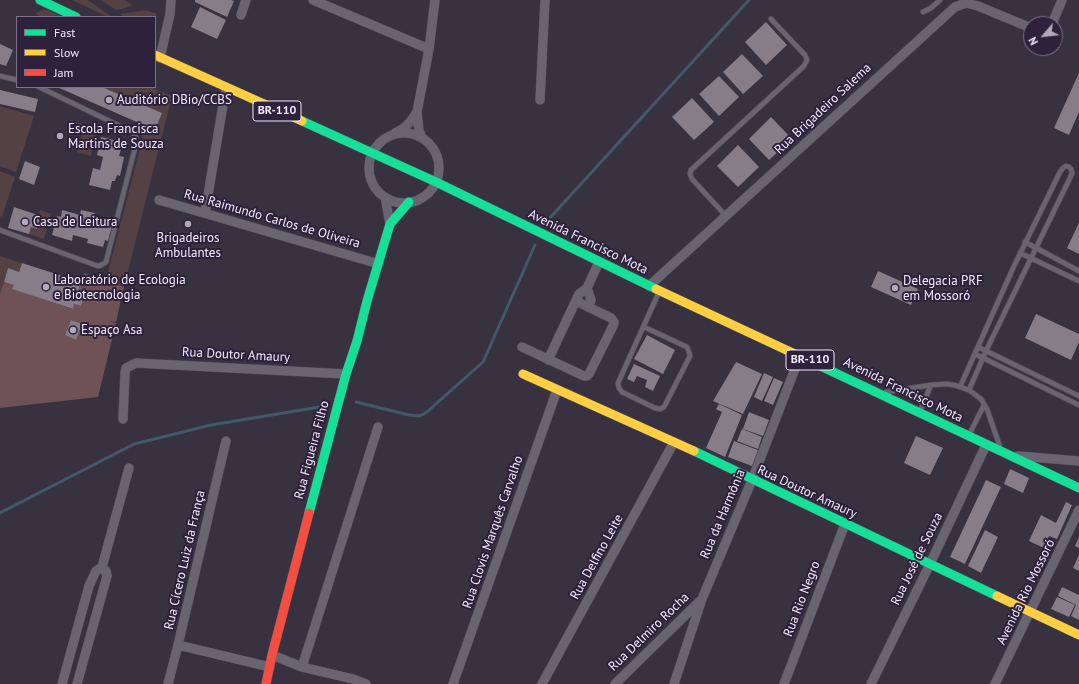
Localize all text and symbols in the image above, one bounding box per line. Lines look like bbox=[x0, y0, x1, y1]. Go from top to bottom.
legend bbox=[16, 16, 156, 88]
north arrow bbox=[1023, 16, 1063, 56]
text: Fast bbox=[54, 25, 75, 40]
text: N bbox=[1025, 35, 1041, 48]
text: Slow bbox=[54, 45, 79, 60]
street label: Rua Brigadeiro Salema bbox=[772, 60, 874, 158]
text: Jam bbox=[54, 65, 73, 80]
place label: Auditório DBio/CCBS bbox=[117, 92, 232, 108]
marker: Auditório DBio/CCBS bbox=[104, 95, 114, 105]
road number: BR-110 bbox=[253, 101, 301, 121]
place label: Escola Francisca Martins de Souza bbox=[68, 121, 164, 152]
marker: Escola Francisca Martins de Souza bbox=[55, 131, 65, 141]
street label: Rua Raimundo Carlos de Oliveira bbox=[182, 186, 362, 252]
street label: Avenida Francisco Mota bbox=[526, 206, 650, 278]
place label: Casa de Leitura bbox=[33, 214, 117, 230]
marker: Casa de Leitura bbox=[20, 217, 30, 227]
marker: Brigadeiros Ambulantes bbox=[183, 219, 193, 229]
place label: Brigadeiros Ambulantes bbox=[155, 230, 221, 261]
place label: Laboratório de Ecologia e Biotecnologia bbox=[54, 272, 186, 303]
place label: Delegacia PRF em Mossoró bbox=[903, 273, 983, 304]
marker: Laboratório de Ecologia e Biotecnologia bbox=[41, 282, 51, 292]
marker: Delegacia PRF em Mossoró bbox=[890, 283, 900, 293]
place label: Espaço Asa bbox=[81, 322, 142, 338]
marker: Espaço Asa bbox=[68, 325, 78, 335]
street label: Rua Doutor Amaury bbox=[182, 344, 290, 366]
road number: BR-110 bbox=[786, 350, 834, 370]
street label: Avenida Francisco Mota bbox=[841, 354, 965, 426]
street label: Rua Figueira Filho bbox=[291, 399, 333, 501]
street label: Rua Clovis Marquês Carvalho bbox=[459, 454, 527, 610]
street label: Rua Doutor Amaury bbox=[755, 462, 859, 522]
street label: Rua da Harmônia bbox=[697, 467, 749, 561]
street label: Rua Cícero Luiz da França bbox=[161, 489, 209, 631]
street label: Rua José de Souza bbox=[888, 510, 946, 608]
street label: Rua Delfino Leite bbox=[567, 512, 627, 602]
street label: Avenida Rio Mossoró bbox=[994, 537, 1058, 647]
street label: Rua Rio Negro bbox=[780, 559, 824, 639]
street label: Rua Delmiro Rocha bbox=[606, 590, 692, 674]

